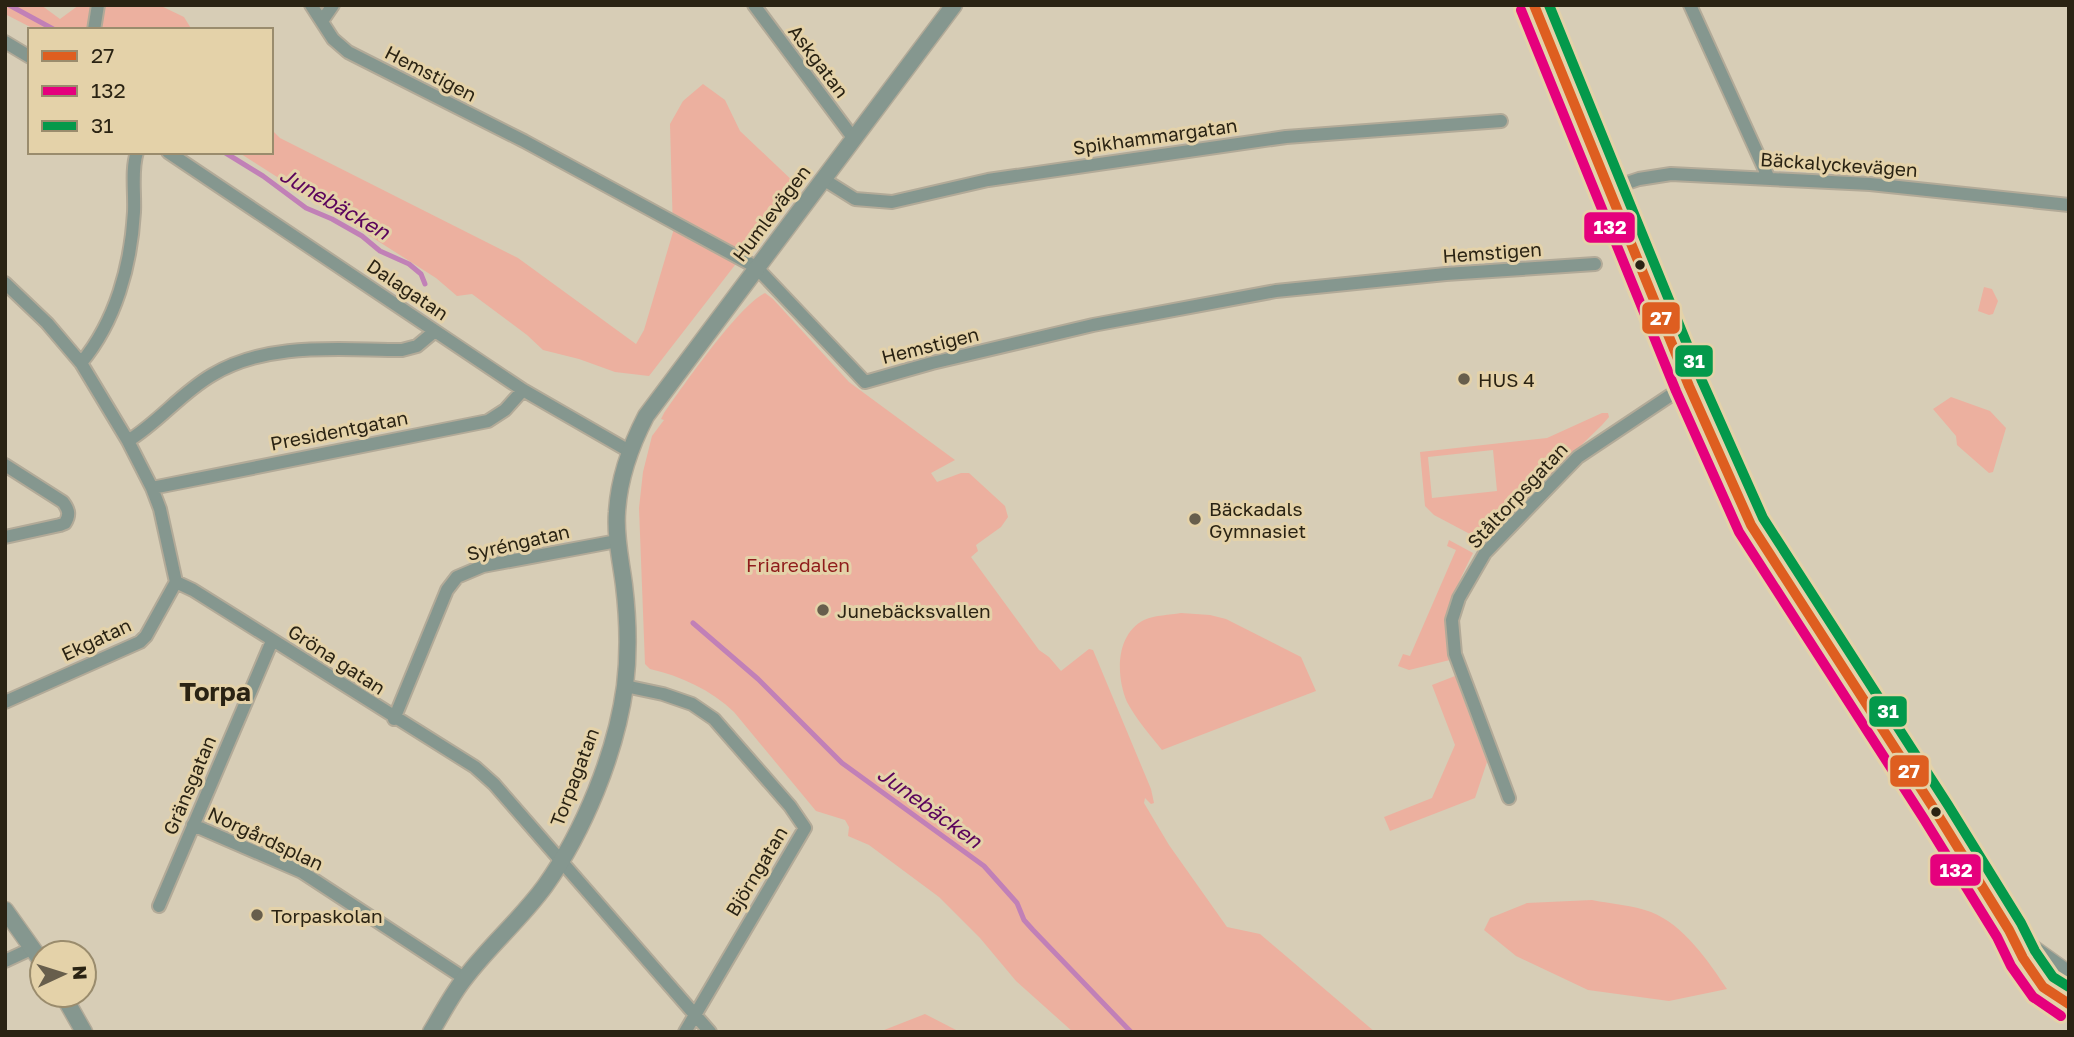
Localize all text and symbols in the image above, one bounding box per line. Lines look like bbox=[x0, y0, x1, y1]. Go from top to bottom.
street label: Askgatan bbox=[784, 20, 854, 102]
legend bbox=[28, 28, 273, 154]
street label: Hemstigen bbox=[381, 40, 481, 106]
text: 27 bbox=[91, 42, 114, 68]
text: 132 bbox=[91, 77, 126, 103]
text: 31 bbox=[91, 112, 113, 138]
street label: Spikhammargatan bbox=[1071, 113, 1239, 159]
street label: Bäckalyckevägen bbox=[1759, 147, 1919, 181]
street label: Humlevägen bbox=[727, 160, 815, 266]
water label: Junebäcken bbox=[276, 161, 395, 245]
line badge: 132 bbox=[1583, 211, 1636, 244]
text: 132 bbox=[1594, 215, 1626, 238]
street label: Hemstigen bbox=[1442, 237, 1542, 267]
street label: Dalagatan bbox=[363, 253, 453, 325]
unlabelled marker bbox=[1633, 258, 1647, 272]
line badge: 27 bbox=[1641, 301, 1681, 335]
text: 27 bbox=[1650, 306, 1672, 329]
street label: Hemstigen bbox=[879, 322, 981, 368]
line badge: 31 bbox=[1674, 344, 1714, 378]
text: 31 bbox=[1683, 349, 1705, 372]
place label: HUS 4 bbox=[1478, 368, 1535, 391]
marker: HUS 4 bbox=[1456, 371, 1472, 387]
street label: Presidentgatan bbox=[268, 405, 410, 455]
street label: Ståltorpsgatan bbox=[1462, 437, 1572, 553]
place label: Bäckadals Gymnasiet bbox=[1209, 497, 1306, 542]
marker: Bäckadals Gymnasiet bbox=[1187, 511, 1203, 527]
street label: Syréngatan bbox=[464, 519, 572, 565]
park label: Friaredalen bbox=[746, 553, 850, 576]
place label: Junebäcksvallen bbox=[837, 599, 991, 622]
marker: Junebäcksvallen bbox=[815, 602, 831, 618]
street label: Ekgatan bbox=[58, 613, 134, 665]
street label: Gröna gatan bbox=[284, 619, 390, 699]
district label: Torpa bbox=[179, 676, 251, 707]
line badge: 31 bbox=[1868, 695, 1908, 728]
text: 31 bbox=[1877, 699, 1899, 722]
street label: Torpagatan bbox=[545, 725, 603, 829]
street label: Gränsgatan bbox=[158, 732, 220, 838]
line badge: 27 bbox=[1889, 754, 1930, 788]
text: 27 bbox=[1898, 759, 1920, 782]
water label: Junebäcken bbox=[873, 761, 988, 854]
street label: Norgårdsplan bbox=[205, 801, 327, 875]
unlabelled marker bbox=[1929, 805, 1943, 819]
street label: Björngatan bbox=[720, 822, 792, 920]
line badge: 132 bbox=[1929, 853, 1982, 887]
text: 132 bbox=[1940, 858, 1972, 881]
place label: Torpaskolan bbox=[271, 904, 383, 927]
marker: Torpaskolan bbox=[249, 907, 265, 923]
north arrow bbox=[28, 939, 98, 1009]
text: N bbox=[68, 965, 92, 981]

